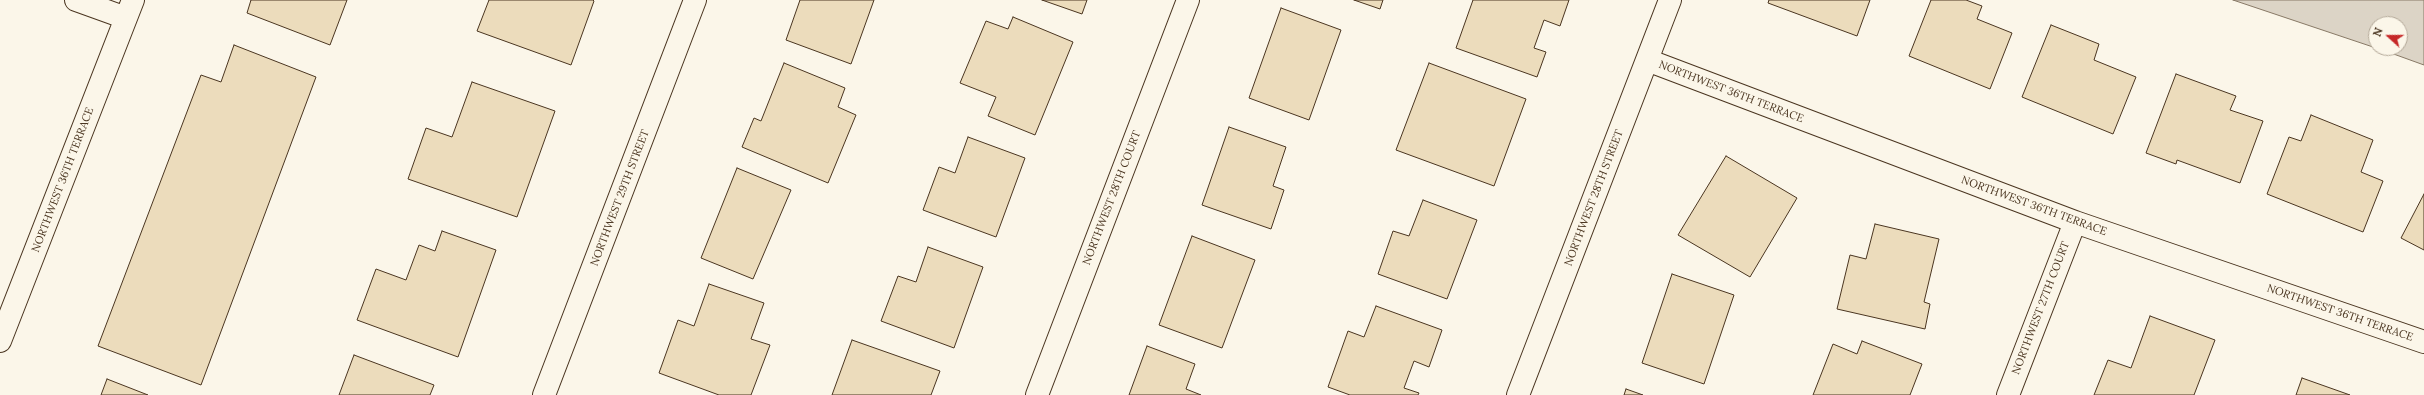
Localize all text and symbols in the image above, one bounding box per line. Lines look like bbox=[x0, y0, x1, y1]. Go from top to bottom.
north arrow bbox=[2368, 16, 2408, 56]
text: N bbox=[2370, 26, 2386, 39]
street label: NORTHWEST 36TH TERRACE bbox=[1657, 58, 1805, 126]
street label: NORTHWEST 36TH TERRACE bbox=[29, 106, 97, 254]
street label: NORTHWEST 29TH STREET bbox=[588, 128, 652, 268]
street label: NORTHWEST 28TH STREET bbox=[1562, 128, 1626, 268]
street label: NORTHWEST 28TH COURT bbox=[1080, 129, 1144, 267]
street label: NORTHWEST 36TH TERRACE bbox=[1959, 173, 2109, 239]
street label: NORTHWEST 27TH COURT bbox=[2009, 240, 2073, 376]
street label: NORTHWEST 36TH TERRACE bbox=[2265, 282, 2415, 344]

